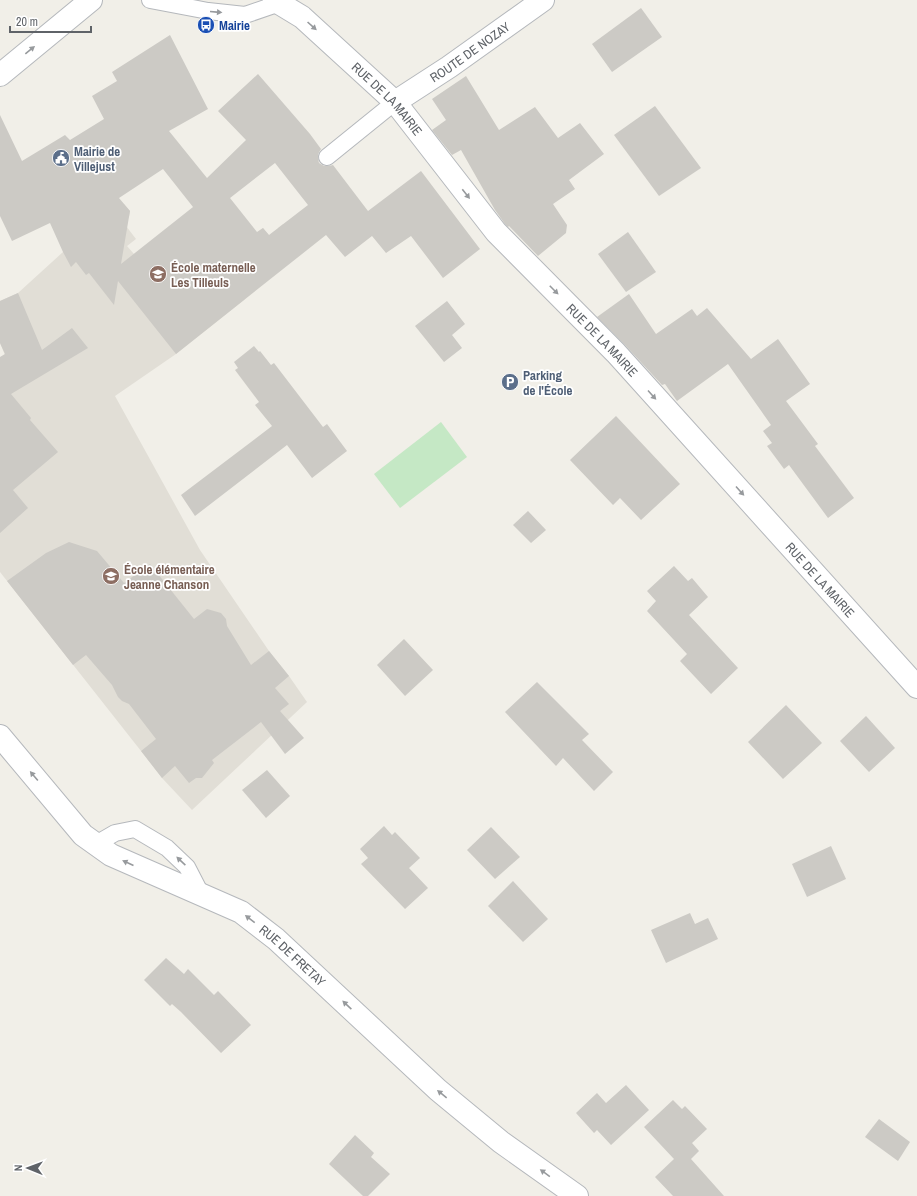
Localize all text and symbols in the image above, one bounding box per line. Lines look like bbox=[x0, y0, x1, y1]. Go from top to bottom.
scale bar bbox=[10, 8, 91, 34]
one-way arrow bbox=[210, 9, 222, 16]
text: 20 m bbox=[16, 14, 38, 30]
bus stop icon: Mairie bbox=[196, 15, 216, 35]
place label: Mairie bbox=[219, 17, 250, 34]
street label: ROUTE DE NOZAY bbox=[426, 18, 513, 86]
one-way arrow bbox=[307, 21, 317, 31]
one-way arrow bbox=[25, 46, 36, 55]
street label: RUE DE LA MAIRIE bbox=[348, 58, 426, 139]
place label: Mairie de Villejust bbox=[74, 143, 120, 175]
public building icon: Mairie de Villejust bbox=[51, 148, 71, 168]
one-way arrow bbox=[462, 189, 471, 200]
place label: École maternelle Les Tilleuls bbox=[171, 259, 256, 291]
school or university icon: École maternelle Les Tilleuls bbox=[148, 264, 168, 284]
one-way arrow bbox=[549, 285, 559, 295]
street label: RUE DE LA MAIRIE bbox=[563, 300, 642, 380]
place label: Parking de l'École bbox=[523, 367, 572, 399]
parking icon: Parking de l'École bbox=[500, 372, 520, 392]
one-way arrow bbox=[648, 390, 657, 400]
one-way arrow bbox=[735, 486, 744, 497]
street label: RUE DE LA MAIRIE bbox=[782, 539, 859, 621]
place label: École élémentaire Jeanne Chanson bbox=[124, 561, 215, 593]
school or university icon: École élémentaire Jeanne Chanson bbox=[101, 566, 121, 586]
one-way arrow bbox=[29, 771, 38, 782]
one-way arrow bbox=[176, 856, 186, 866]
one-way arrow bbox=[122, 860, 134, 866]
one-way arrow bbox=[245, 914, 256, 923]
street label: RUE DE FRETAY bbox=[256, 921, 329, 990]
one-way arrow bbox=[342, 1000, 352, 1010]
one-way arrow bbox=[437, 1089, 448, 1098]
north arrow bbox=[8, 1148, 48, 1188]
text: N bbox=[11, 1164, 25, 1171]
one-way arrow bbox=[540, 1169, 550, 1177]

